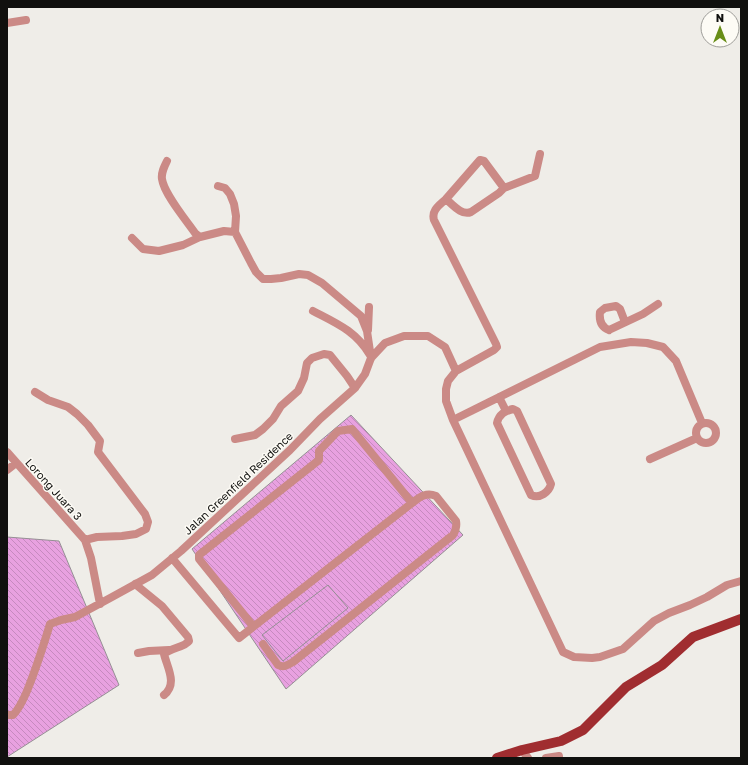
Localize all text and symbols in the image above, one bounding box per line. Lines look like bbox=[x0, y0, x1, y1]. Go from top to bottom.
north arrow bbox=[700, 8, 740, 48]
text: N bbox=[716, 11, 724, 24]
street label: Jalan Greenfield Residence bbox=[181, 429, 295, 537]
street label: Lorong Juara 3 bbox=[23, 456, 85, 522]

